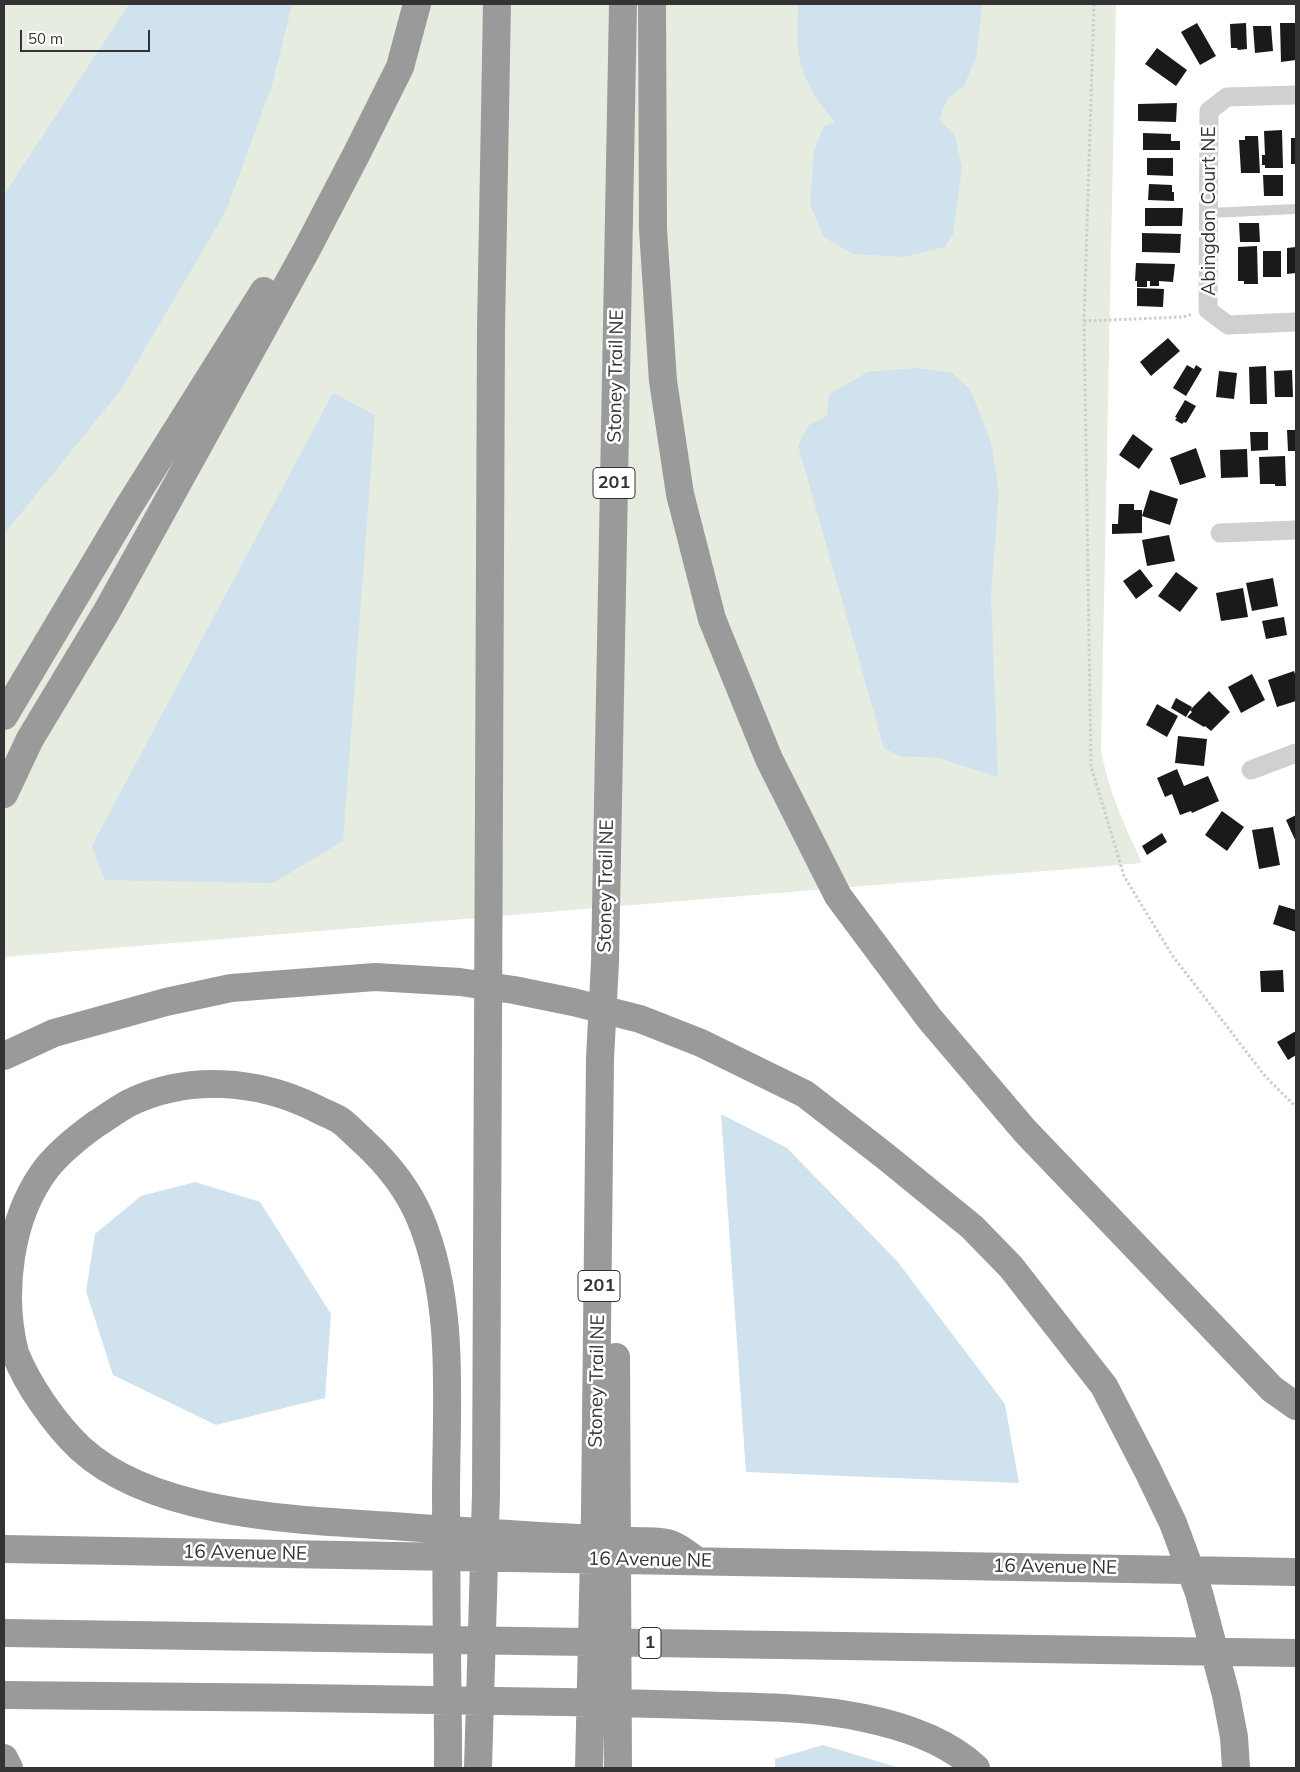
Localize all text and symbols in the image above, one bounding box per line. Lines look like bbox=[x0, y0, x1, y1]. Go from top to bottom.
scale bar bbox=[22, 20, 152, 52]
text: 50 m bbox=[28, 29, 63, 48]
street label: Abingdon Court NE bbox=[1198, 126, 1220, 296]
street label: Stoney Trail NE bbox=[603, 309, 629, 443]
road number: 201 bbox=[593, 468, 635, 498]
street label: Stoney Trail NE bbox=[593, 819, 619, 953]
road number: 201 bbox=[578, 1270, 620, 1302]
street label: Stoney Trail NE bbox=[584, 1314, 610, 1448]
street label: 16 Avenue NE bbox=[183, 1541, 307, 1565]
street label: 16 Avenue NE bbox=[588, 1548, 712, 1572]
street label: 16 Avenue NE bbox=[993, 1555, 1117, 1579]
road number: 1 bbox=[639, 1628, 661, 1659]

